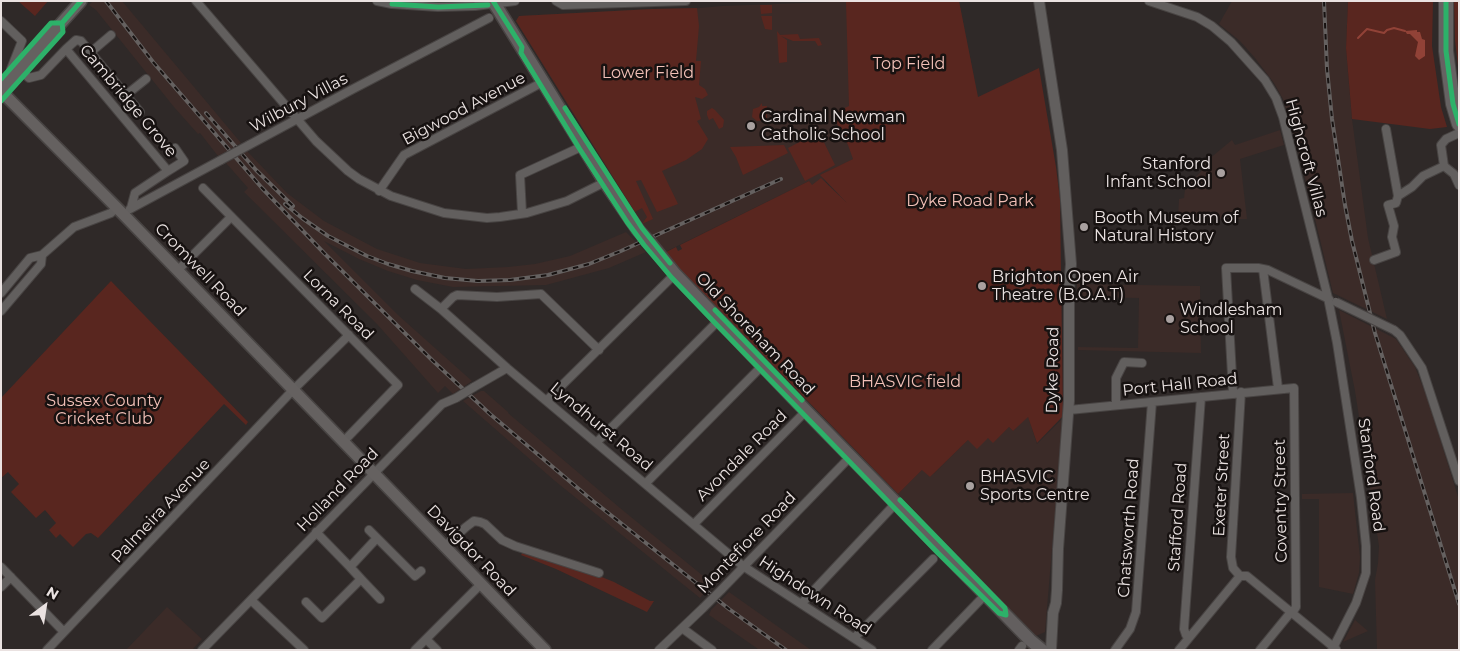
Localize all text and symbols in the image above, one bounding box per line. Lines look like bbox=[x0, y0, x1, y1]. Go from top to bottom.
street label: Cambridge Grove bbox=[75, 41, 181, 161]
park label: Top Field bbox=[873, 54, 945, 74]
park label: Lower Field bbox=[602, 63, 694, 83]
street label: Bigwood Avenue bbox=[399, 68, 529, 150]
street label: Wilbury Villas bbox=[247, 69, 351, 137]
street label: Highcroft Villas bbox=[1281, 97, 1331, 219]
place label: Cardinal Newman Catholic School bbox=[761, 107, 906, 145]
marker: Cardinal Newman Catholic School bbox=[745, 120, 757, 132]
place label: Stanford Infant School bbox=[1105, 154, 1211, 192]
marker: Stanford Infant School bbox=[1215, 167, 1227, 179]
park label: Dyke Road Park bbox=[906, 191, 1034, 211]
place label: Booth Museum of Natural History bbox=[1094, 208, 1239, 246]
street label: Cromwell Road bbox=[151, 219, 249, 321]
marker: Booth Museum of Natural History bbox=[1078, 221, 1090, 233]
street label: Lorna Road bbox=[299, 266, 377, 344]
place label: Brighton Open Air Theatre (B.O.A.T) bbox=[992, 267, 1139, 305]
street label: Old Shoreham Road bbox=[692, 269, 818, 399]
marker: Brighton Open Air Theatre (B.O.A.T) bbox=[976, 280, 988, 292]
place label: Windlesham School bbox=[1180, 300, 1282, 338]
marker: Windlesham School bbox=[1164, 313, 1176, 325]
street label: Dyke Road bbox=[1043, 326, 1063, 414]
street label: Port Hall Road bbox=[1121, 369, 1239, 401]
park label: BHASVIC field bbox=[849, 372, 961, 392]
street label: Lyndhurst Road bbox=[546, 378, 656, 476]
park label: Sussex County Cricket Club bbox=[46, 391, 162, 429]
street label: Avondale Road bbox=[693, 407, 791, 505]
street label: Stanford Road bbox=[1354, 417, 1388, 533]
street label: Exeter Street bbox=[1210, 433, 1234, 537]
street label: Coventry Street bbox=[1270, 439, 1292, 563]
street label: Holland Road bbox=[293, 444, 383, 536]
street label: Palmeira Avenue bbox=[108, 455, 214, 567]
street label: Chatsworth Road bbox=[1115, 458, 1143, 598]
street label: Stafford Road bbox=[1165, 462, 1191, 572]
place label: BHASVIC Sports Centre bbox=[980, 467, 1090, 505]
marker: BHASVIC Sports Centre bbox=[964, 480, 976, 492]
street label: Montefiore Road bbox=[694, 488, 800, 598]
street label: Davigdor Road bbox=[423, 501, 519, 601]
street label: Highdown Road bbox=[755, 552, 875, 640]
north arrow bbox=[20, 581, 70, 631]
text: N bbox=[43, 583, 62, 604]

